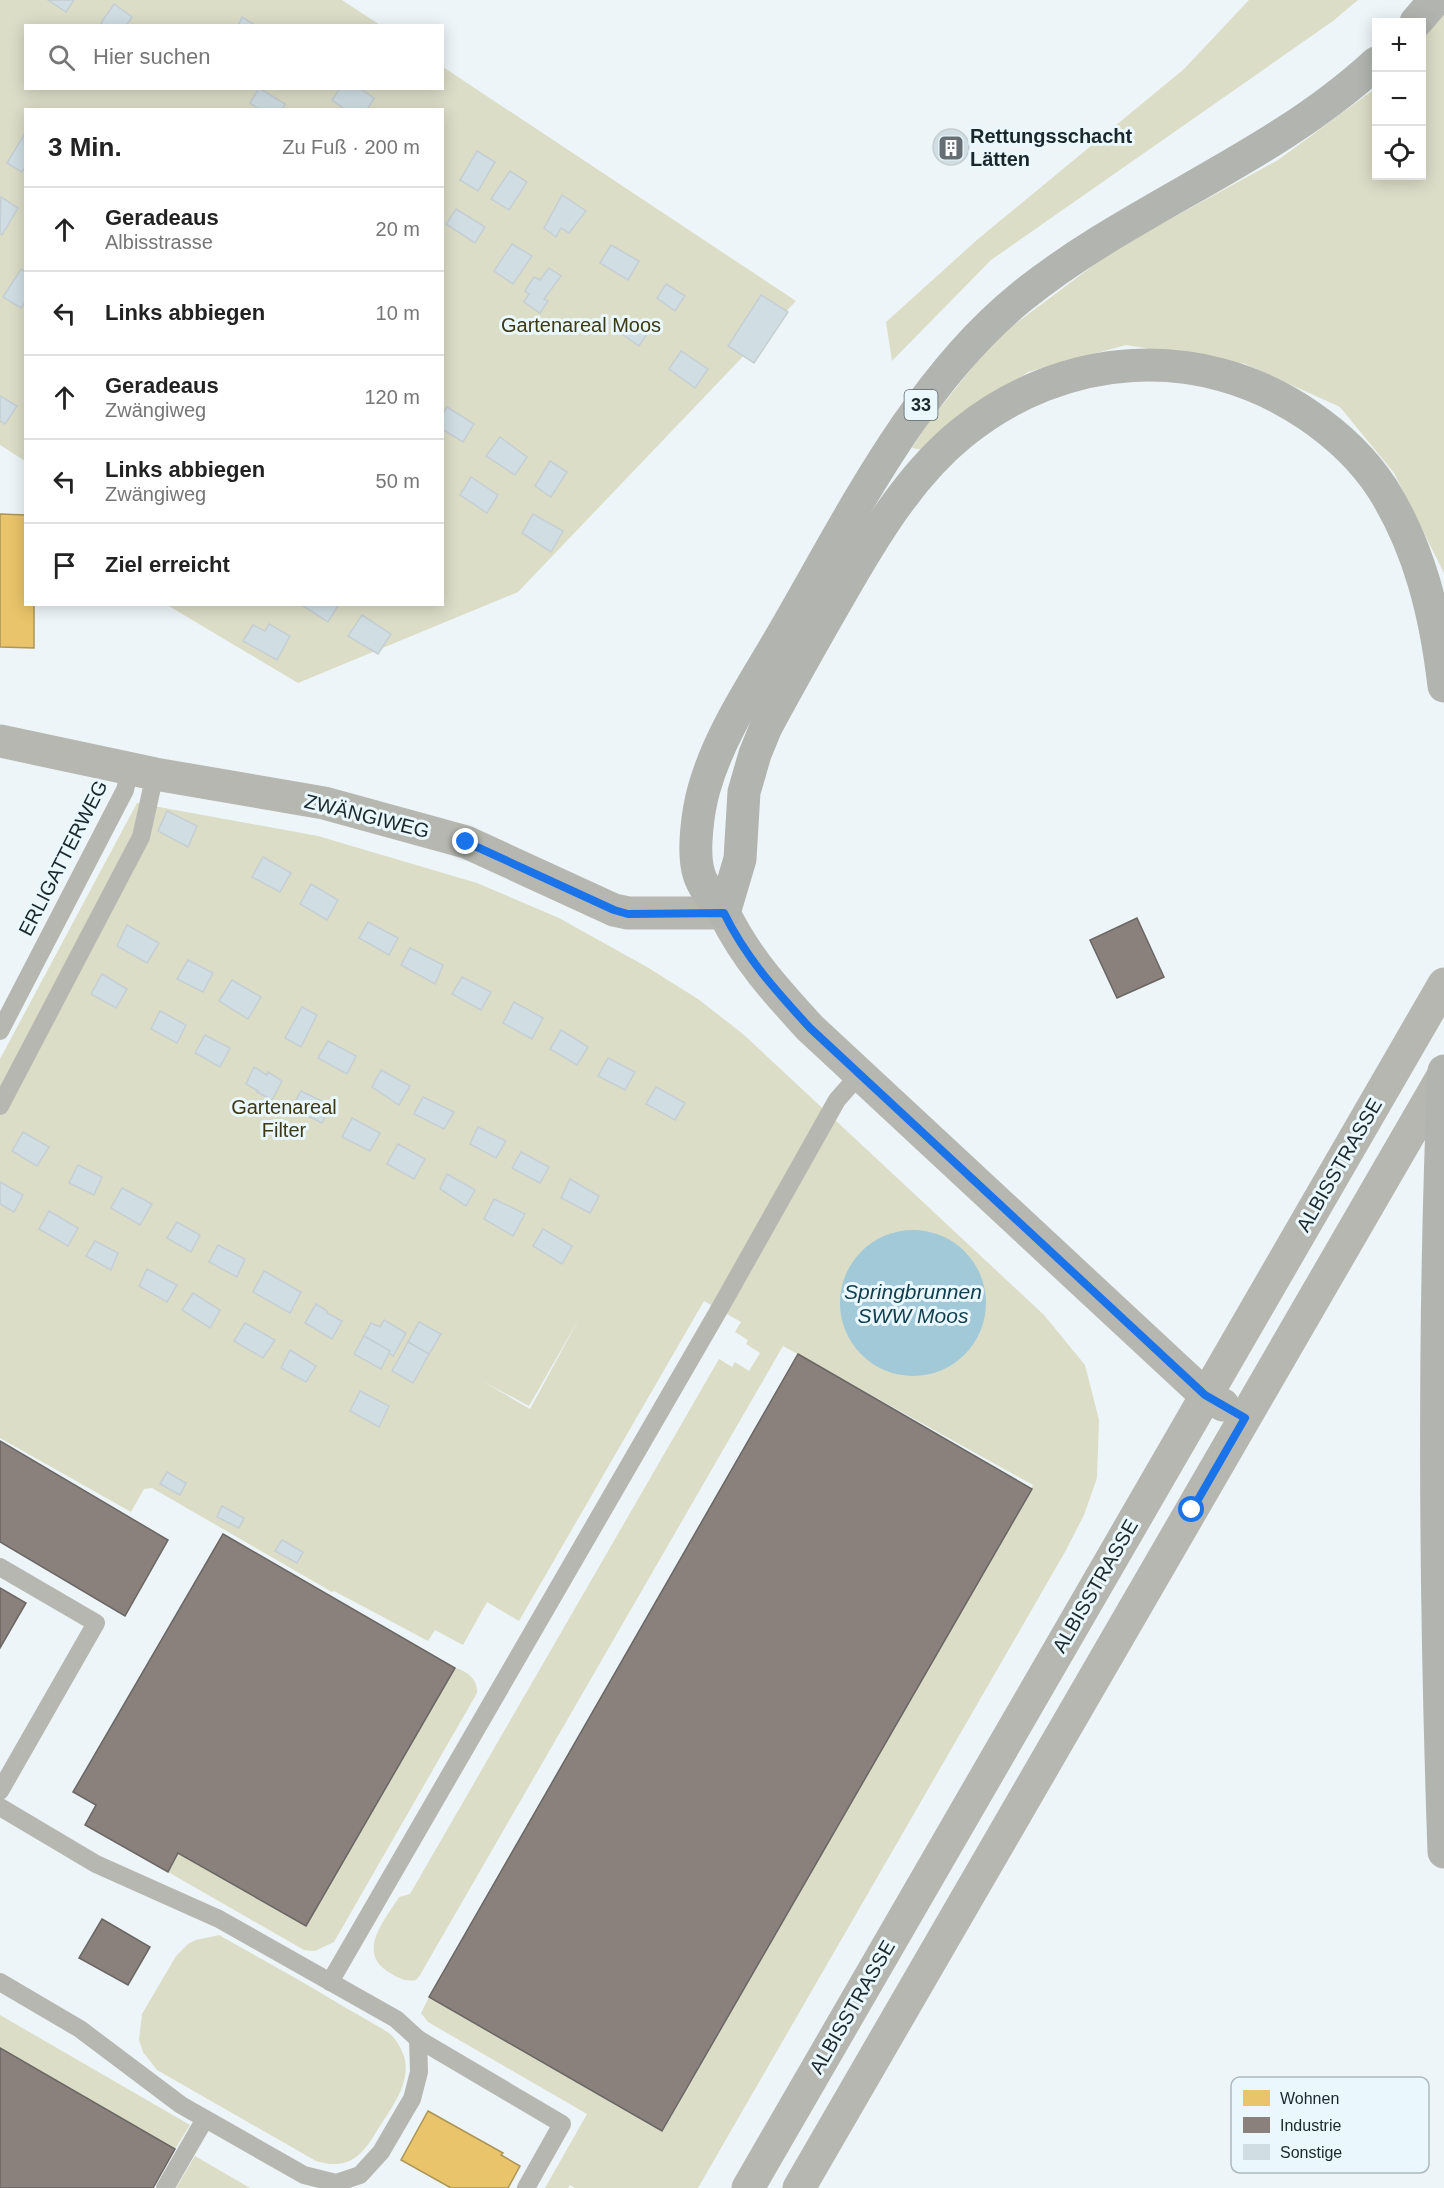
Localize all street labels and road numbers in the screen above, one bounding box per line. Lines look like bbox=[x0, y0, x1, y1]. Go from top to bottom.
road number: 33 bbox=[904, 390, 938, 420]
street label: ERLIGATTERWEG bbox=[14, 777, 112, 939]
street label: ZWÄNGIWEG bbox=[302, 790, 432, 842]
street label: ALBISSTRASSE bbox=[1292, 1095, 1386, 1235]
street label: ALBISSTRASSE bbox=[1048, 1516, 1142, 1656]
street label: ALBISSTRASSE bbox=[805, 1937, 899, 2077]

